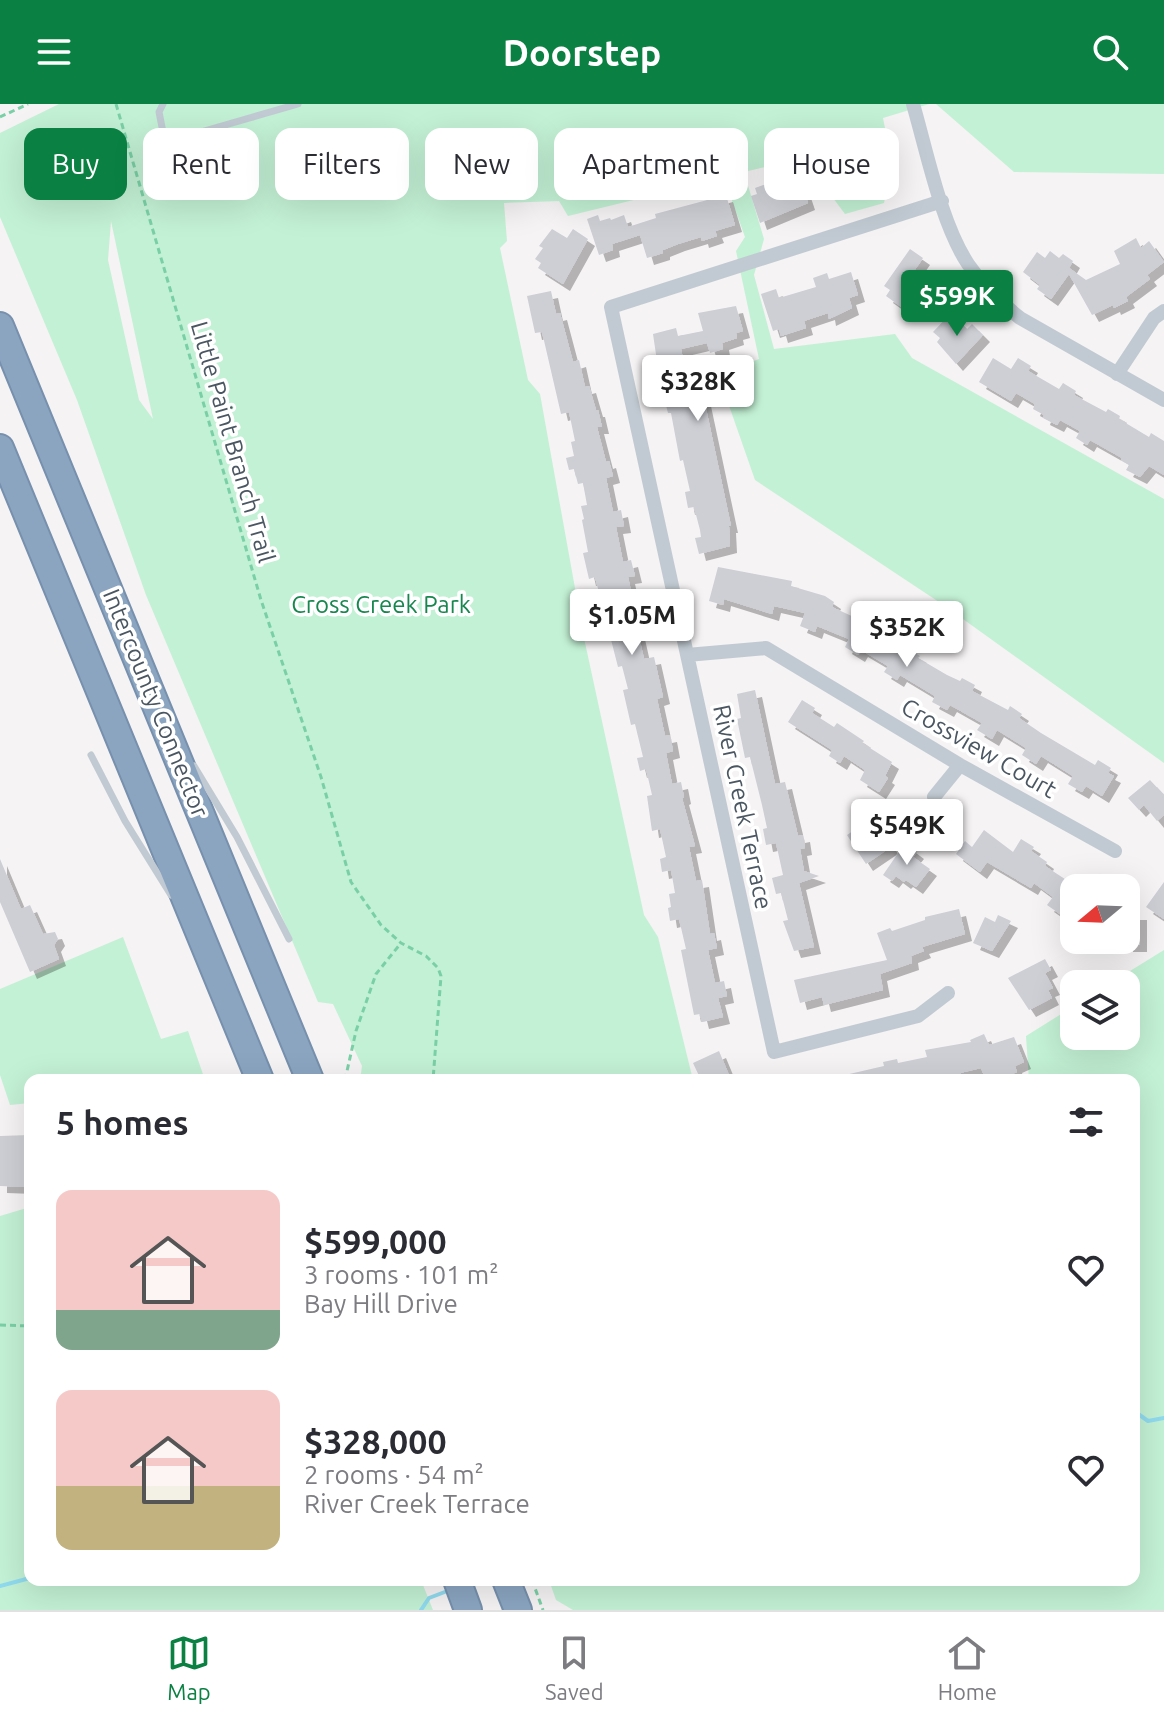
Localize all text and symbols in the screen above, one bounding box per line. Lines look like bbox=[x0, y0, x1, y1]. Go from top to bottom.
icon: menu bbox=[32, 30, 76, 74]
icon: search bbox=[1088, 30, 1132, 74]
text: Doorstep bbox=[503, 32, 661, 73]
chip: Buy bbox=[24, 128, 127, 200]
chip: Rent bbox=[143, 128, 259, 200]
chip: Filters bbox=[275, 128, 409, 200]
chip: New bbox=[425, 128, 538, 200]
chip: Apartment bbox=[554, 128, 748, 200]
chip: House bbox=[764, 128, 899, 200]
pin: $599K bbox=[901, 270, 1013, 338]
text: $599K bbox=[919, 281, 995, 310]
street label: Little Paint Branch Trail bbox=[186, 318, 280, 566]
pin: $328K bbox=[642, 355, 754, 423]
text: $328K bbox=[660, 366, 736, 395]
street label: Intercounty Connector bbox=[98, 585, 214, 821]
pin: $1.05M bbox=[567, 589, 697, 657]
park label: Cross Creek Park bbox=[291, 591, 471, 618]
text: $1.05M bbox=[588, 600, 676, 629]
pin: $352K bbox=[851, 601, 963, 669]
text: $352K bbox=[869, 612, 945, 641]
street label: Crossview Court bbox=[897, 693, 1062, 804]
street label: River Creek Terrace bbox=[708, 702, 778, 912]
pin: $549K bbox=[851, 799, 963, 867]
text: $549K bbox=[869, 810, 945, 839]
north arrow bbox=[1060, 874, 1140, 954]
map controls bbox=[1060, 874, 1140, 1050]
button: layers bbox=[1060, 970, 1140, 1050]
icon: filters bbox=[1064, 1100, 1108, 1144]
text: 5 homes bbox=[56, 1103, 189, 1141]
icon: home bbox=[120, 1222, 216, 1318]
text: $599,000 bbox=[304, 1222, 447, 1260]
icon: heart bbox=[1064, 1248, 1108, 1292]
text: 3 rooms · 101 m² bbox=[304, 1260, 499, 1289]
text: Bay Hill Drive bbox=[304, 1289, 458, 1318]
icon: home bbox=[120, 1422, 216, 1518]
text: $328,000 bbox=[304, 1422, 447, 1460]
icon: heart bbox=[1064, 1448, 1108, 1492]
text: 2 rooms · 54 m² bbox=[304, 1460, 484, 1489]
text: River Creek Terrace bbox=[304, 1489, 530, 1518]
tab: Map bbox=[167, 1631, 211, 1704]
tab: Saved bbox=[545, 1631, 604, 1704]
tab: Home bbox=[938, 1631, 997, 1704]

